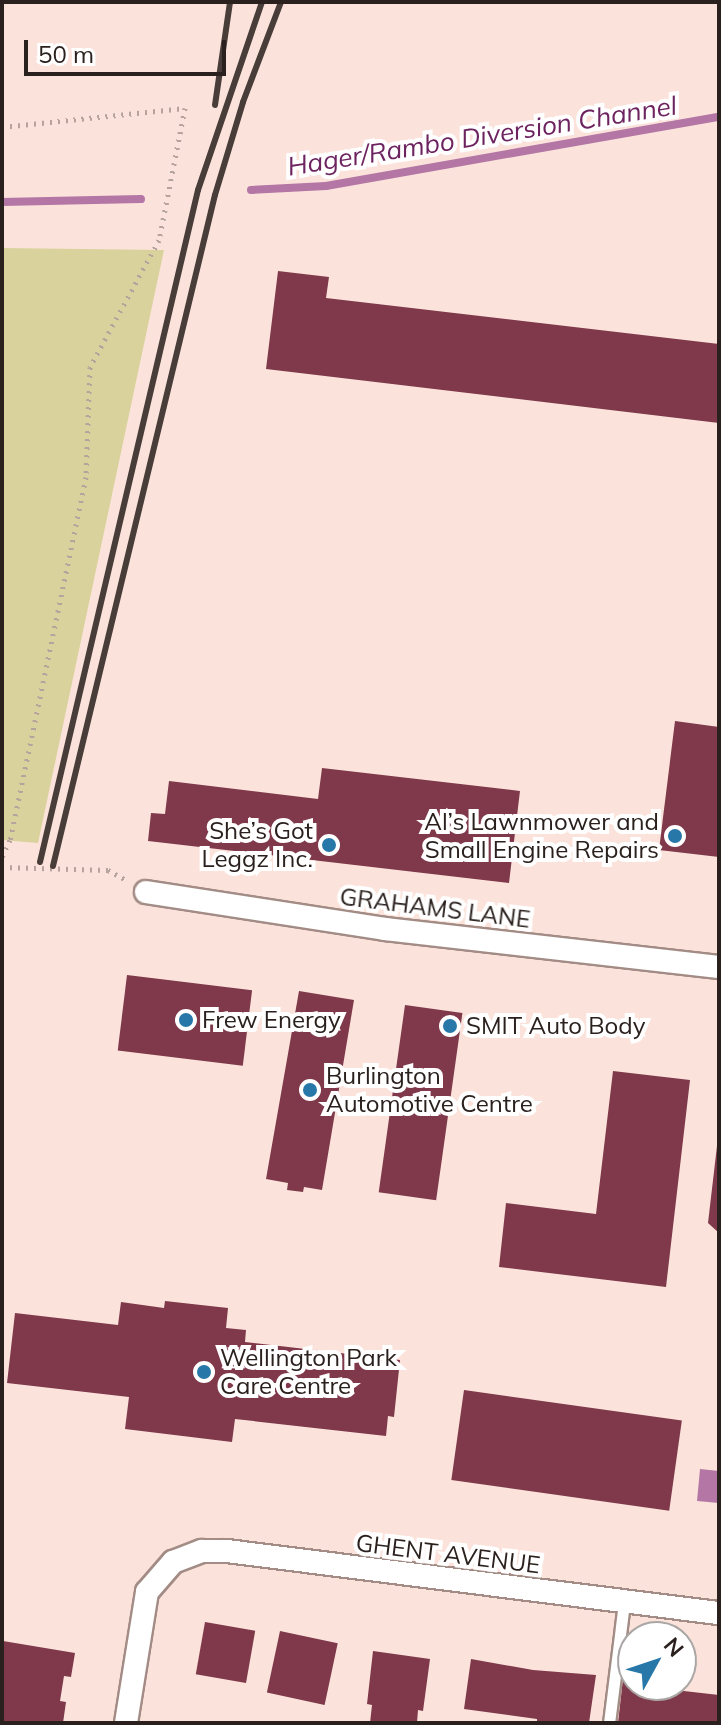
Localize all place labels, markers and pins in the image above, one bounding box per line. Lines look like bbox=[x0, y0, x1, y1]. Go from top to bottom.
place label: Al’s Lawnmower and Small Engine Repairs bbox=[424, 808, 659, 864]
place label: She’s Got Leggz Inc. bbox=[201, 817, 313, 873]
marker: Al’s Lawnmower and Small Engine Repairs bbox=[666, 827, 684, 845]
marker: She’s Got Leggz Inc. bbox=[320, 836, 338, 854]
place label: Frew Energy bbox=[202, 1006, 341, 1034]
marker: Frew Energy bbox=[177, 1011, 195, 1029]
place label: SMIT Auto Body bbox=[466, 1012, 645, 1040]
marker: SMIT Auto Body bbox=[441, 1017, 459, 1035]
place label: Burlington Automotive Centre bbox=[326, 1062, 533, 1118]
marker: Burlington Automotive Centre bbox=[301, 1081, 319, 1099]
place label: Wellington Park Care Centre bbox=[220, 1344, 397, 1400]
marker: Wellington Park Care Centre bbox=[195, 1363, 213, 1381]

